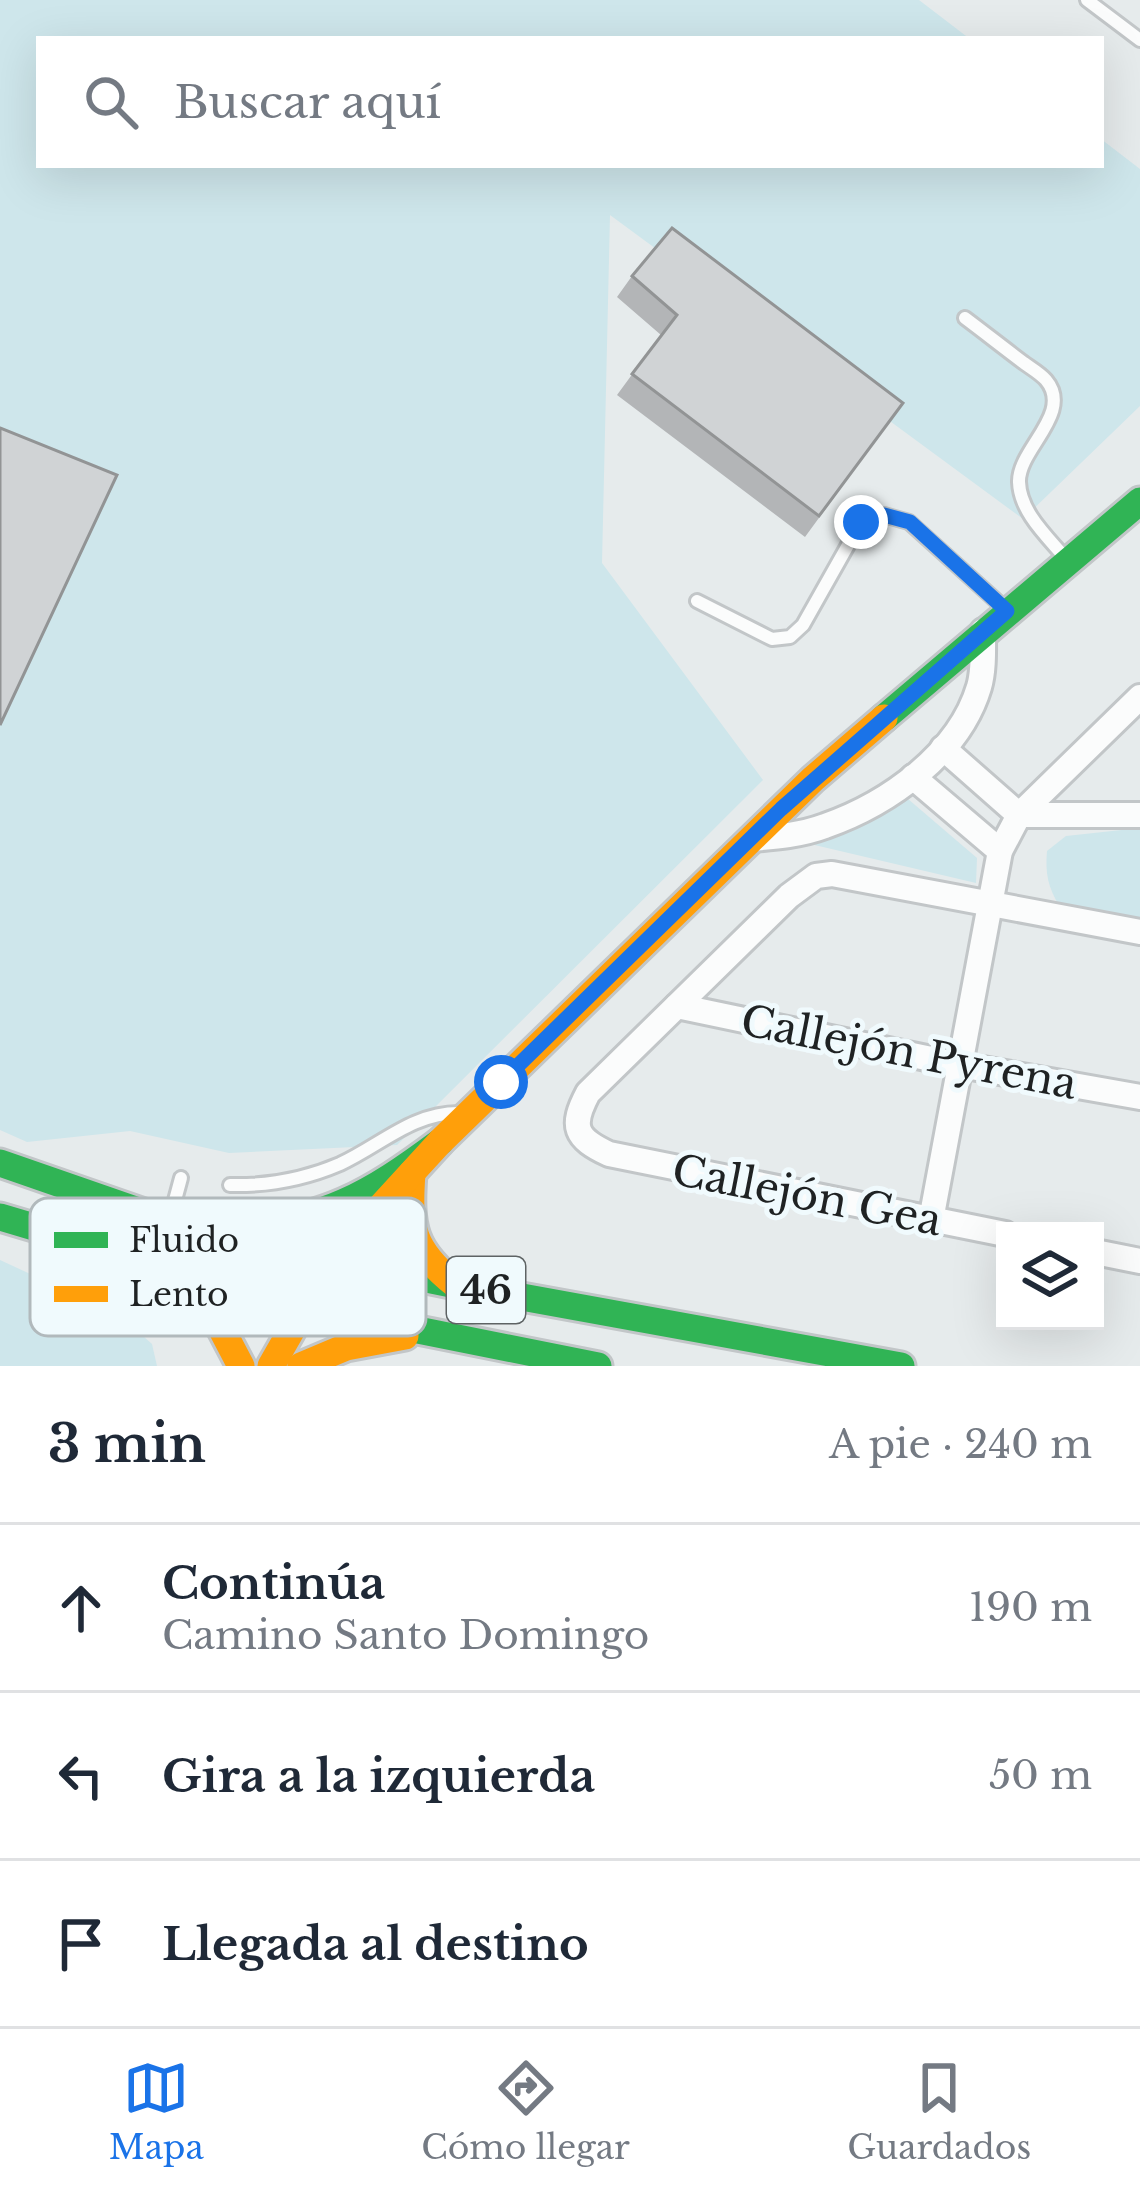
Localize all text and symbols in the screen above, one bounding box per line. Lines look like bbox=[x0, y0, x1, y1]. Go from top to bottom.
search box bbox=[36, 36, 1104, 168]
icon: search bbox=[78, 69, 144, 135]
text: Buscar aquí bbox=[174, 74, 441, 130]
route end bbox=[834, 495, 888, 549]
street label: Callejón Pyrena bbox=[737, 994, 1082, 1110]
route start bbox=[474, 1055, 528, 1109]
street label: Callejón Gea bbox=[668, 1143, 947, 1247]
legend bbox=[30, 1198, 426, 1336]
text: Fluido bbox=[129, 1220, 239, 1261]
map controls bbox=[996, 1222, 1104, 1330]
button: layers bbox=[996, 1222, 1104, 1330]
road number: 46 bbox=[447, 1257, 525, 1323]
text: Lento bbox=[129, 1274, 229, 1315]
text: 3 min bbox=[48, 1413, 206, 1476]
text: A pie · 240 m bbox=[829, 1420, 1092, 1469]
text: Continúa bbox=[162, 1555, 385, 1611]
icon: ahead bbox=[48, 1575, 114, 1641]
text: 190 m bbox=[969, 1583, 1092, 1632]
text: Camino Santo Domingo bbox=[162, 1611, 649, 1660]
icon: left bbox=[48, 1743, 114, 1809]
text: Gira a la izquierda bbox=[162, 1748, 595, 1804]
text: 50 m bbox=[989, 1751, 1092, 1800]
icon: arrive bbox=[48, 1911, 114, 1977]
text: Llegada al destino bbox=[162, 1916, 589, 1972]
tab: Mapa bbox=[109, 2055, 204, 2168]
tab: Cómo llegar bbox=[421, 2055, 630, 2168]
tab: Guardados bbox=[847, 2055, 1031, 2168]

